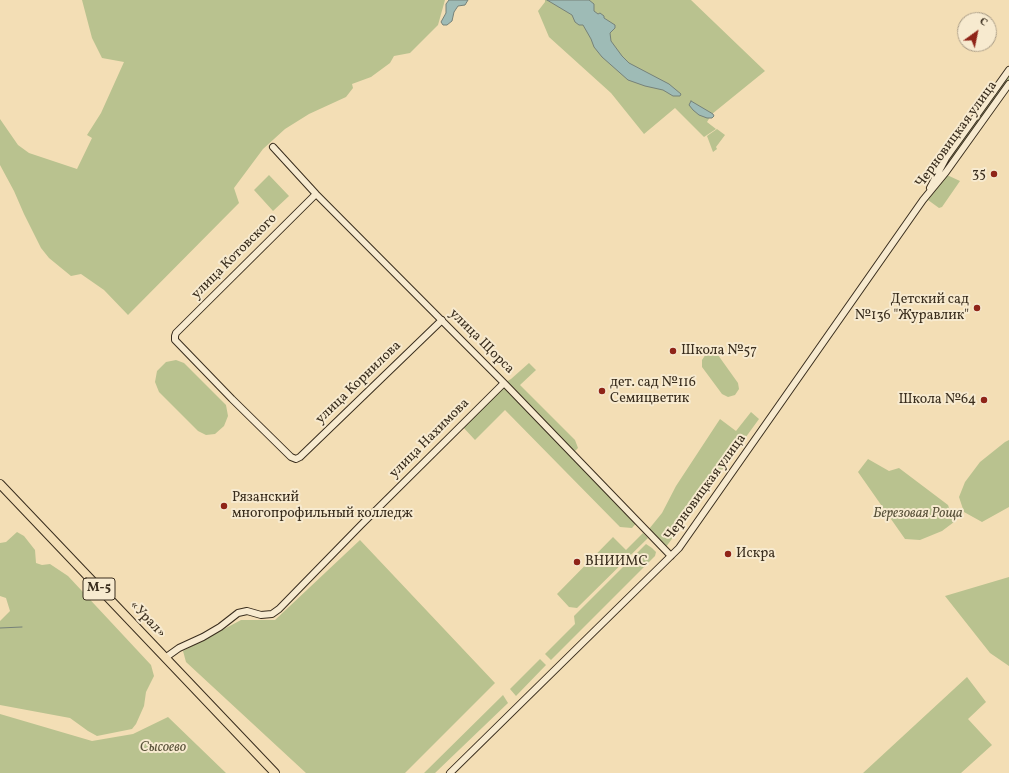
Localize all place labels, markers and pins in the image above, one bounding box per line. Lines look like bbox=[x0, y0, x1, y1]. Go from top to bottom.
place label: 35 bbox=[972, 166, 986, 182]
marker: 35 bbox=[989, 169, 999, 179]
place label: Детский сад №136 "Журавлик" bbox=[855, 292, 969, 324]
marker: Детский сад №136 "Журавлик" bbox=[972, 303, 982, 313]
place label: Школа №57 bbox=[681, 343, 757, 359]
marker: Школа №57 bbox=[668, 346, 678, 356]
place label: дет. сад №116 Семицветик bbox=[610, 375, 696, 408]
marker: дет. сад №116 Семицветик bbox=[597, 386, 607, 396]
place label: Школа №64 bbox=[898, 392, 976, 408]
marker: Школа №64 bbox=[979, 395, 989, 405]
place label: Рязанский многопрофильный колледж bbox=[232, 490, 413, 522]
marker: Рязанский многопрофильный колледж bbox=[219, 501, 229, 511]
place label: Искра bbox=[736, 546, 775, 562]
marker: Искра bbox=[723, 549, 733, 559]
place label: ВНИИМС bbox=[585, 554, 648, 570]
marker: ВНИИМС bbox=[572, 557, 582, 567]

